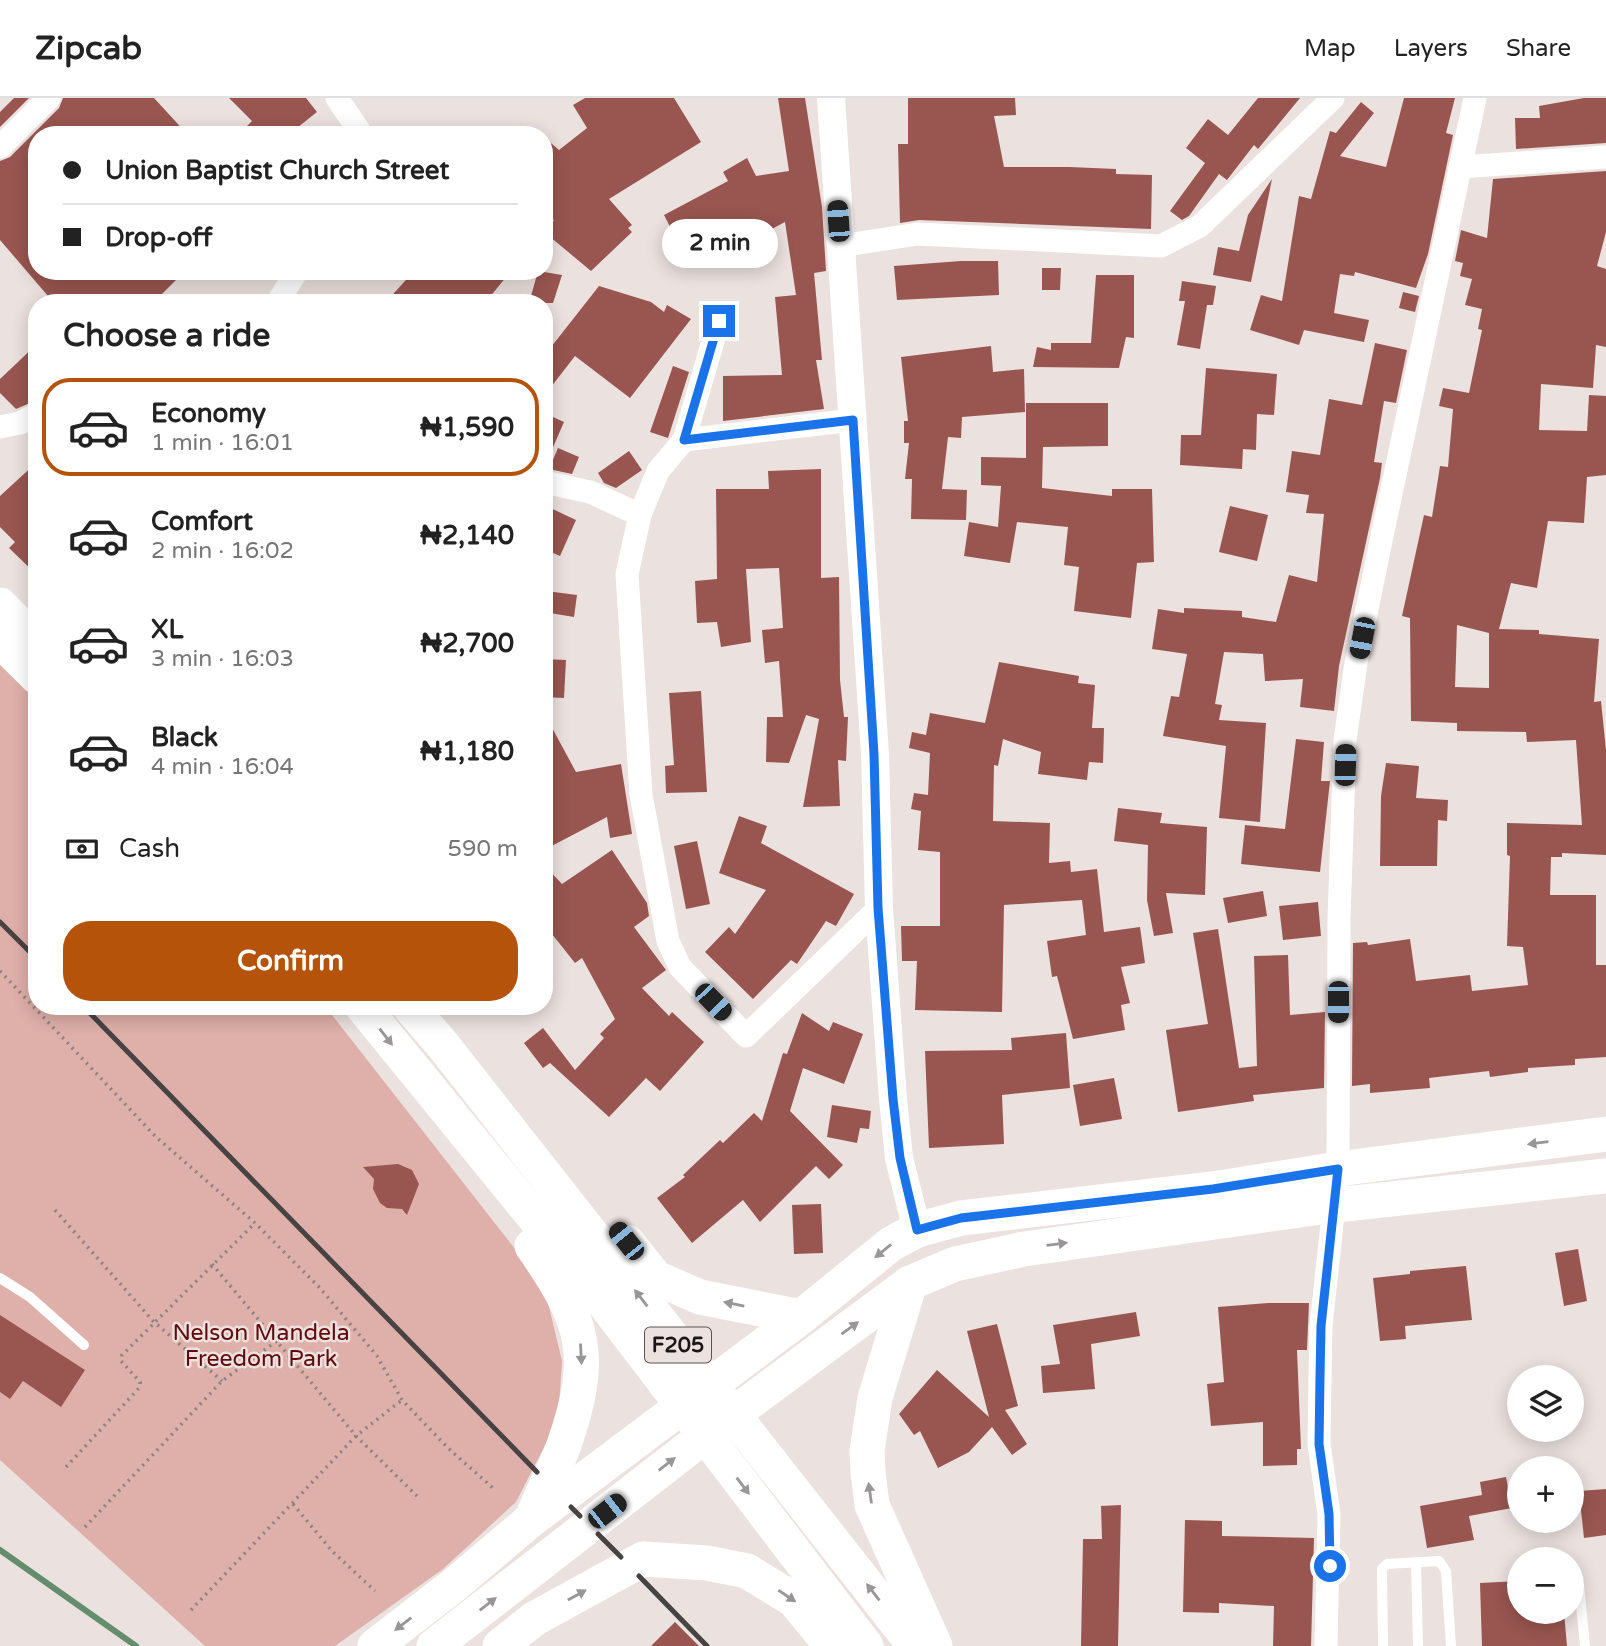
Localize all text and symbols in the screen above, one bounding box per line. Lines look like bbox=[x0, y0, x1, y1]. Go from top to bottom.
text: Zipcab bbox=[35, 29, 142, 68]
text: Map bbox=[1304, 34, 1356, 63]
text: Layers bbox=[1394, 34, 1468, 63]
text: Share bbox=[1506, 34, 1571, 63]
text: Union Baptist Church Street bbox=[105, 155, 449, 186]
car bbox=[827, 199, 850, 243]
callout: 2 min bbox=[661, 220, 777, 268]
text: Drop-off bbox=[105, 222, 212, 253]
text: 2 min bbox=[689, 229, 751, 257]
route end bbox=[703, 305, 735, 337]
text: Choose a ride bbox=[63, 317, 270, 355]
icon: car bbox=[67, 396, 130, 459]
text: Economy bbox=[151, 398, 266, 429]
text: ₦1,590 bbox=[420, 412, 514, 443]
text: 1 min · 16:01 bbox=[151, 429, 294, 457]
icon: car bbox=[67, 504, 130, 567]
text: Comfort bbox=[151, 506, 253, 537]
text: ₦2,140 bbox=[420, 520, 514, 551]
text: 2 min · 16:02 bbox=[151, 537, 294, 565]
icon: car bbox=[67, 612, 130, 675]
text: XL bbox=[151, 614, 183, 645]
car bbox=[1348, 615, 1377, 661]
text: ₦2,700 bbox=[420, 628, 514, 659]
text: 3 min · 16:03 bbox=[151, 645, 294, 673]
icon: car bbox=[67, 720, 130, 783]
text: Black bbox=[151, 722, 218, 753]
text: ₦1,180 bbox=[420, 736, 514, 767]
car bbox=[1334, 744, 1357, 786]
text: 4 min · 16:04 bbox=[151, 753, 294, 781]
icon: cash bbox=[63, 830, 101, 868]
text: Cash bbox=[119, 833, 180, 864]
text: 590 m bbox=[448, 835, 518, 863]
button: Confirm bbox=[63, 921, 518, 1001]
car bbox=[691, 980, 736, 1024]
car bbox=[1328, 981, 1349, 1023]
one-way arrow bbox=[379, 1028, 394, 1046]
one-way arrow bbox=[1527, 1138, 1549, 1149]
car bbox=[605, 1218, 648, 1264]
one-way arrow bbox=[1046, 1239, 1068, 1250]
one-way arrow bbox=[874, 1243, 891, 1258]
one-way arrow bbox=[634, 1290, 649, 1308]
one-way arrow bbox=[723, 1298, 745, 1309]
park label: Nelson Mandela Freedom Park bbox=[172, 1319, 350, 1373]
one-way arrow bbox=[840, 1321, 859, 1335]
road number: F205 bbox=[645, 1328, 711, 1362]
one-way arrow bbox=[575, 1343, 586, 1365]
map controls bbox=[1507, 1365, 1584, 1624]
button: layers bbox=[1507, 1365, 1584, 1442]
button: + bbox=[1507, 1456, 1584, 1533]
one-way arrow bbox=[658, 1457, 676, 1472]
one-way arrow bbox=[736, 1476, 751, 1494]
one-way arrow bbox=[865, 1482, 876, 1504]
car bbox=[584, 1490, 631, 1532]
button: − bbox=[1507, 1547, 1584, 1624]
route start bbox=[1314, 1550, 1346, 1582]
one-way arrow bbox=[866, 1584, 881, 1602]
one-way arrow bbox=[567, 1589, 587, 1601]
one-way arrow bbox=[778, 1589, 796, 1603]
one-way arrow bbox=[479, 1597, 497, 1612]
one-way arrow bbox=[394, 1616, 412, 1630]

